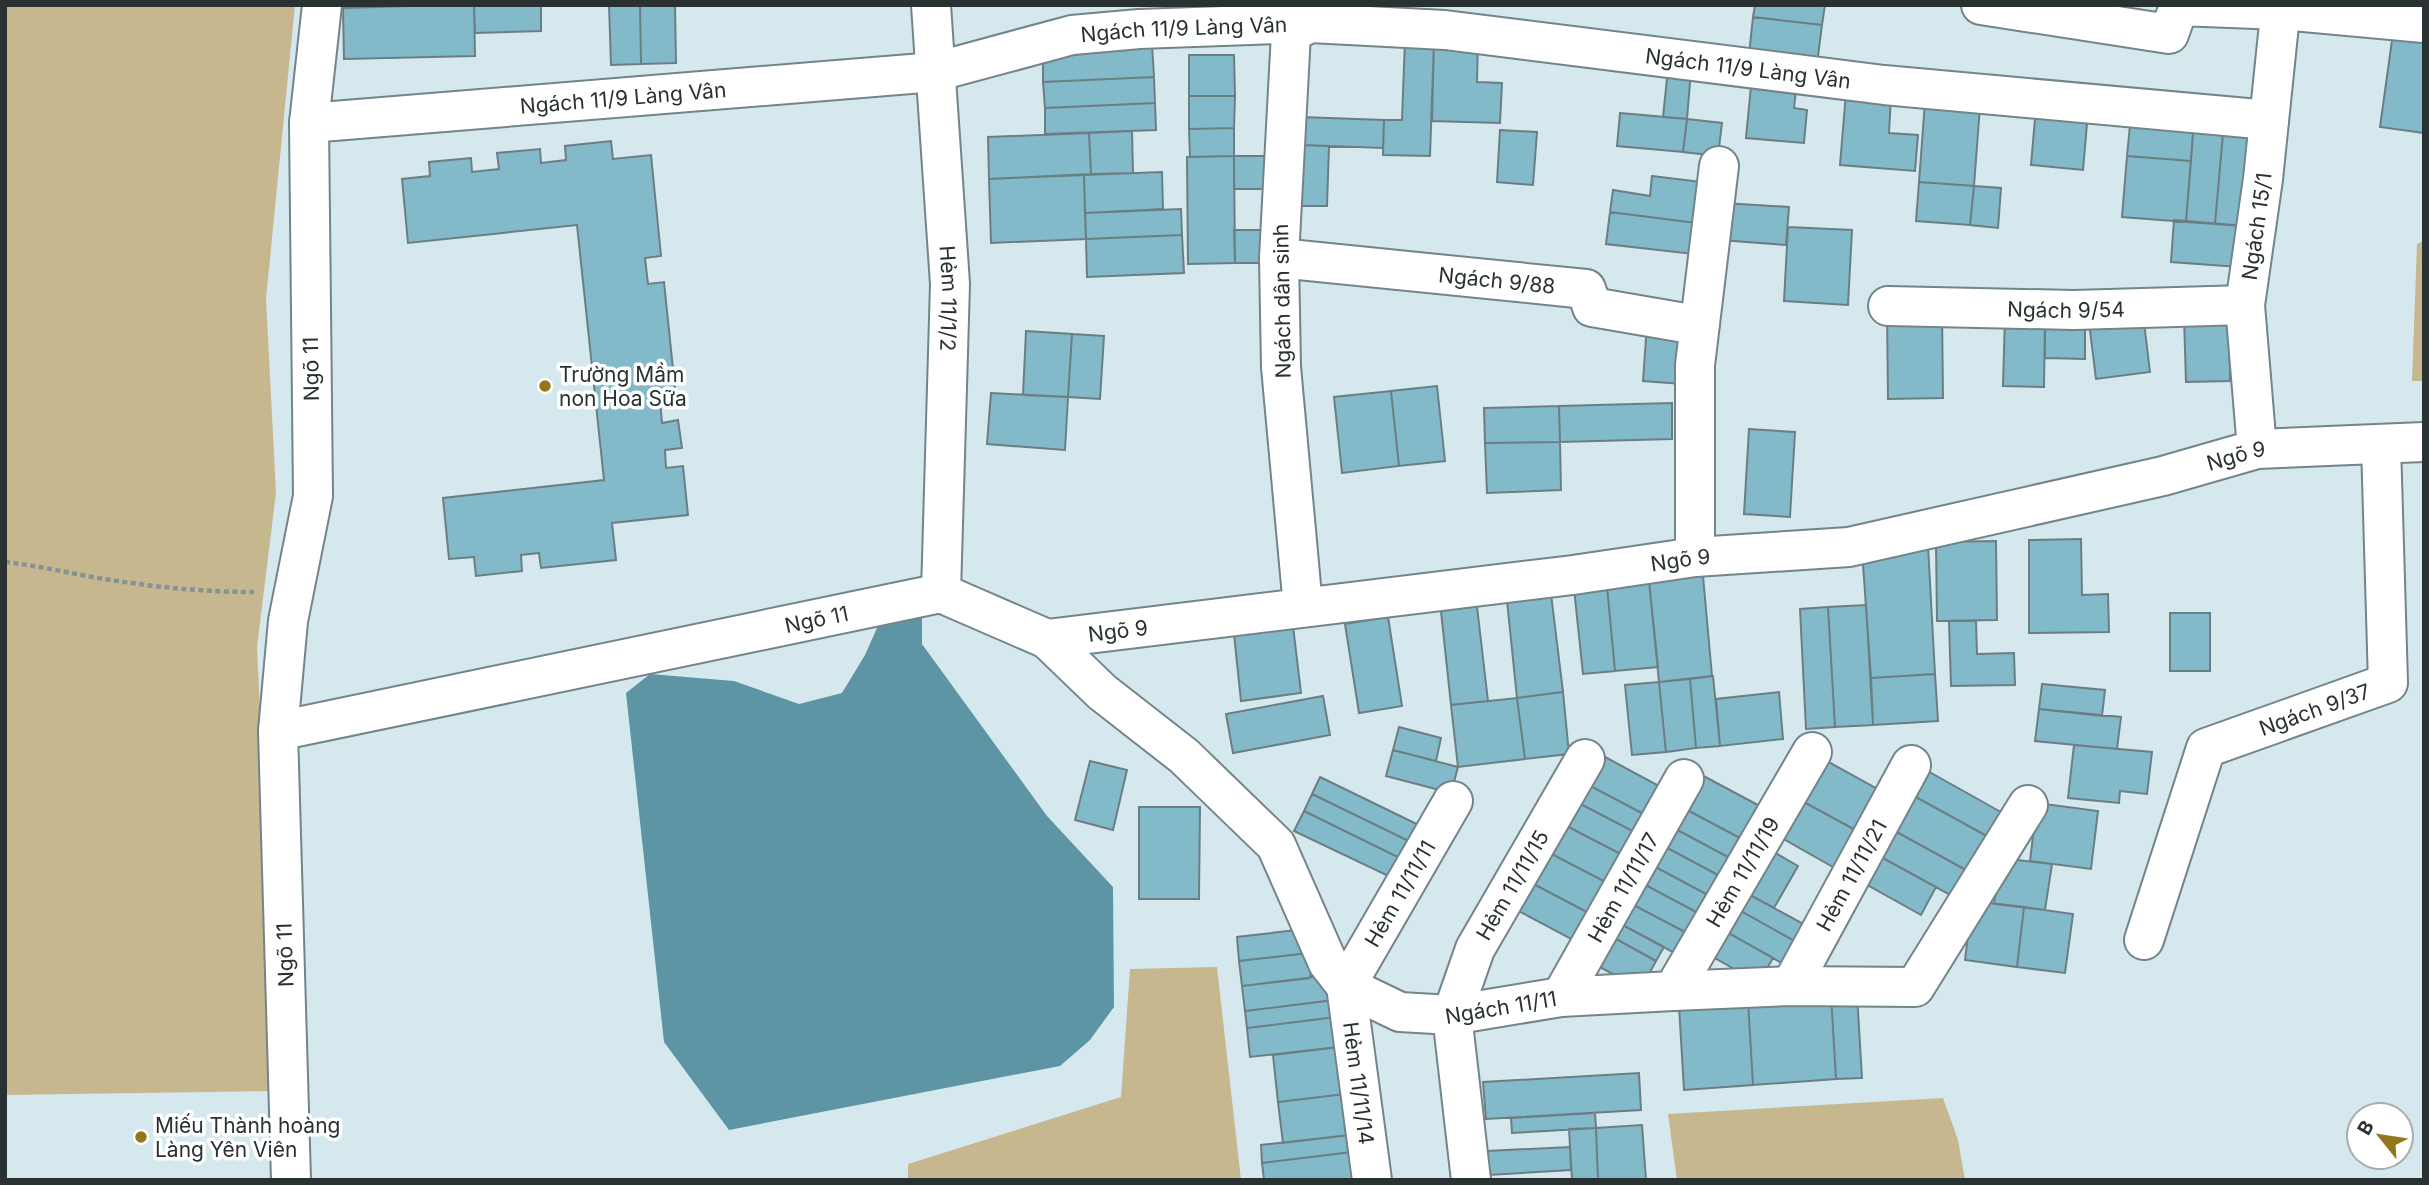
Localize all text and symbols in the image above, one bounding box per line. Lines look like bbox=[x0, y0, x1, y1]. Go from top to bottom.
street label: Ngách 11/9 Làng Vân bbox=[1079, 11, 1288, 47]
street label: Ngách 11/9 Làng Vân bbox=[1644, 43, 1852, 93]
street label: Ngách 11/9 Làng Vân bbox=[519, 77, 727, 118]
street label: Ngách 15/1 bbox=[2236, 171, 2276, 282]
street label: Ngách dân sinh bbox=[1268, 223, 1296, 379]
street label: Hẻm 11/1/2 bbox=[935, 245, 963, 352]
street label: Ngách 9/88 bbox=[1437, 262, 1557, 298]
street label: Ngách 9/54 bbox=[2007, 296, 2125, 323]
street label: Ngõ 11 bbox=[298, 337, 324, 401]
place label: Trường Mầm non Hoa Sữa bbox=[559, 362, 687, 411]
marker: Trường Mầm non Hoa Sữa bbox=[537, 378, 553, 394]
street label: Ngõ 9 bbox=[2204, 436, 2266, 475]
street label: Ngõ 9 bbox=[1649, 544, 1711, 576]
street label: Ngõ 11 bbox=[782, 600, 850, 638]
street label: Ngõ 9 bbox=[1087, 614, 1149, 646]
street label: Ngách 9/37 bbox=[2256, 678, 2374, 741]
street label: Hẻm 11/11/19 bbox=[1701, 812, 1784, 931]
street label: Hẻm 11/11/21 bbox=[1811, 815, 1891, 935]
street label: Hẻm 11/11/15 bbox=[1470, 826, 1554, 944]
street label: Hẻm 11/11/17 bbox=[1582, 828, 1664, 947]
street label: Hẻm 11/11/11 bbox=[1359, 836, 1440, 951]
street label: Ngõ 11 bbox=[271, 922, 299, 988]
street label: Ngách 11/11 bbox=[1443, 985, 1558, 1028]
street label: Hẻm 11/11/14 bbox=[1338, 1020, 1380, 1146]
north arrow bbox=[2345, 1101, 2415, 1171]
place label: Miếu Thành hoàng Làng Yên Viên bbox=[155, 1113, 340, 1162]
text: B bbox=[2353, 1117, 2379, 1139]
marker: Miếu Thành hoàng Làng Yên Viên bbox=[133, 1129, 149, 1145]

